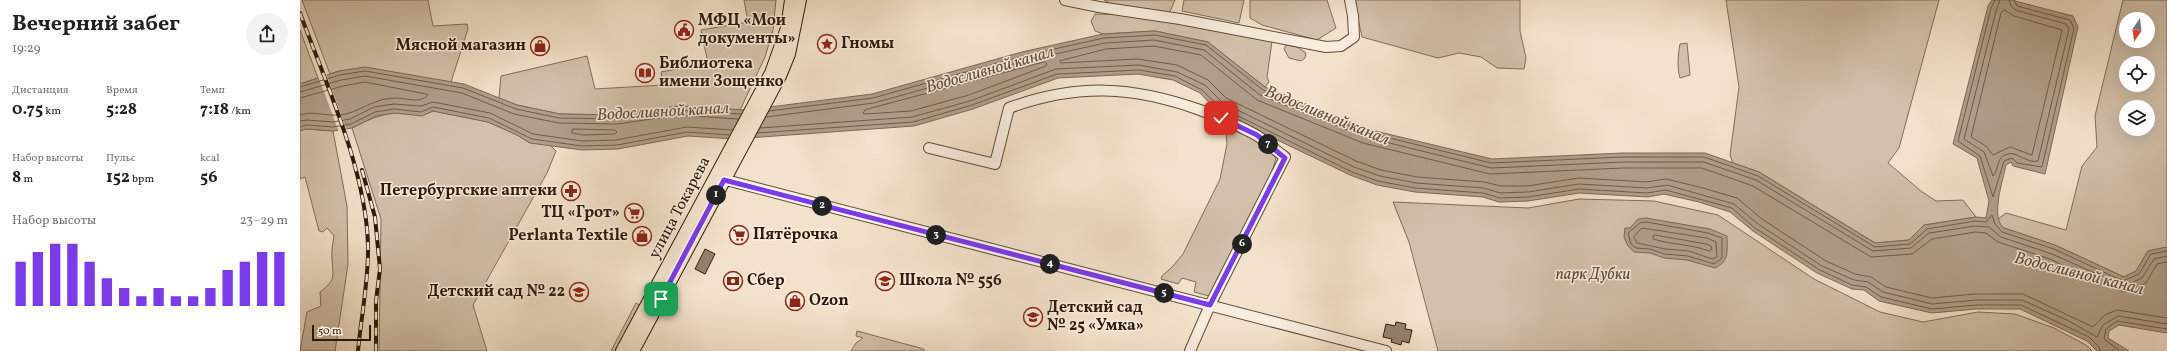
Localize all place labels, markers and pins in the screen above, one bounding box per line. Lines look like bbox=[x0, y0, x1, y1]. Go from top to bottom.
place label: МФЦ «Мои документы» bbox=[698, 10, 796, 50]
public building icon: МФЦ «Мои документы» bbox=[673, 19, 695, 41]
place icon: Гномы bbox=[816, 33, 838, 55]
place label: Гномы bbox=[841, 33, 894, 55]
place label: Мясной магазин bbox=[396, 35, 526, 57]
shop icon: Мясной магазин bbox=[529, 35, 551, 57]
place label: Библиотека имени Зощенко bbox=[659, 53, 784, 93]
library icon: Библиотека имени Зощенко bbox=[634, 62, 656, 84]
pin bbox=[1204, 101, 1238, 135]
pin: 7 bbox=[1258, 134, 1278, 154]
place label: Петербургские аптеки bbox=[380, 180, 557, 202]
pharmacy icon: Петербургские аптеки bbox=[560, 180, 582, 202]
pin: 1 bbox=[706, 185, 726, 205]
pin: 2 bbox=[812, 196, 832, 216]
place label: ТЦ «Грот» bbox=[541, 202, 620, 224]
supermarket icon: ТЦ «Грот» bbox=[623, 202, 645, 224]
supermarket icon: Пятёрочка bbox=[728, 224, 750, 246]
place label: Пятёрочка bbox=[753, 224, 838, 246]
place label: Perlanta Textile bbox=[508, 225, 628, 247]
shop icon: Perlanta Textile bbox=[631, 225, 653, 247]
pin: 3 bbox=[926, 225, 946, 245]
pin: 6 bbox=[1232, 234, 1252, 254]
pin: 4 bbox=[1040, 254, 1060, 274]
bank icon: Сбер bbox=[722, 270, 744, 292]
place label: Сбер bbox=[747, 270, 785, 292]
school or university icon: Школа № 556 bbox=[874, 270, 896, 292]
place label: Школа № 556 bbox=[899, 270, 1002, 292]
place label: Детский сад № 22 bbox=[427, 281, 565, 303]
school or university icon: Детский сад № 22 bbox=[568, 281, 590, 303]
pin bbox=[644, 282, 678, 316]
pin: 5 bbox=[1154, 283, 1174, 303]
shop icon: Ozon bbox=[784, 290, 806, 312]
place label: Ozon bbox=[809, 290, 849, 312]
place label: Детский сад № 25 «Умка» bbox=[1047, 297, 1144, 337]
school or university icon: Детский сад № 25 «Умка» bbox=[1022, 306, 1044, 328]

